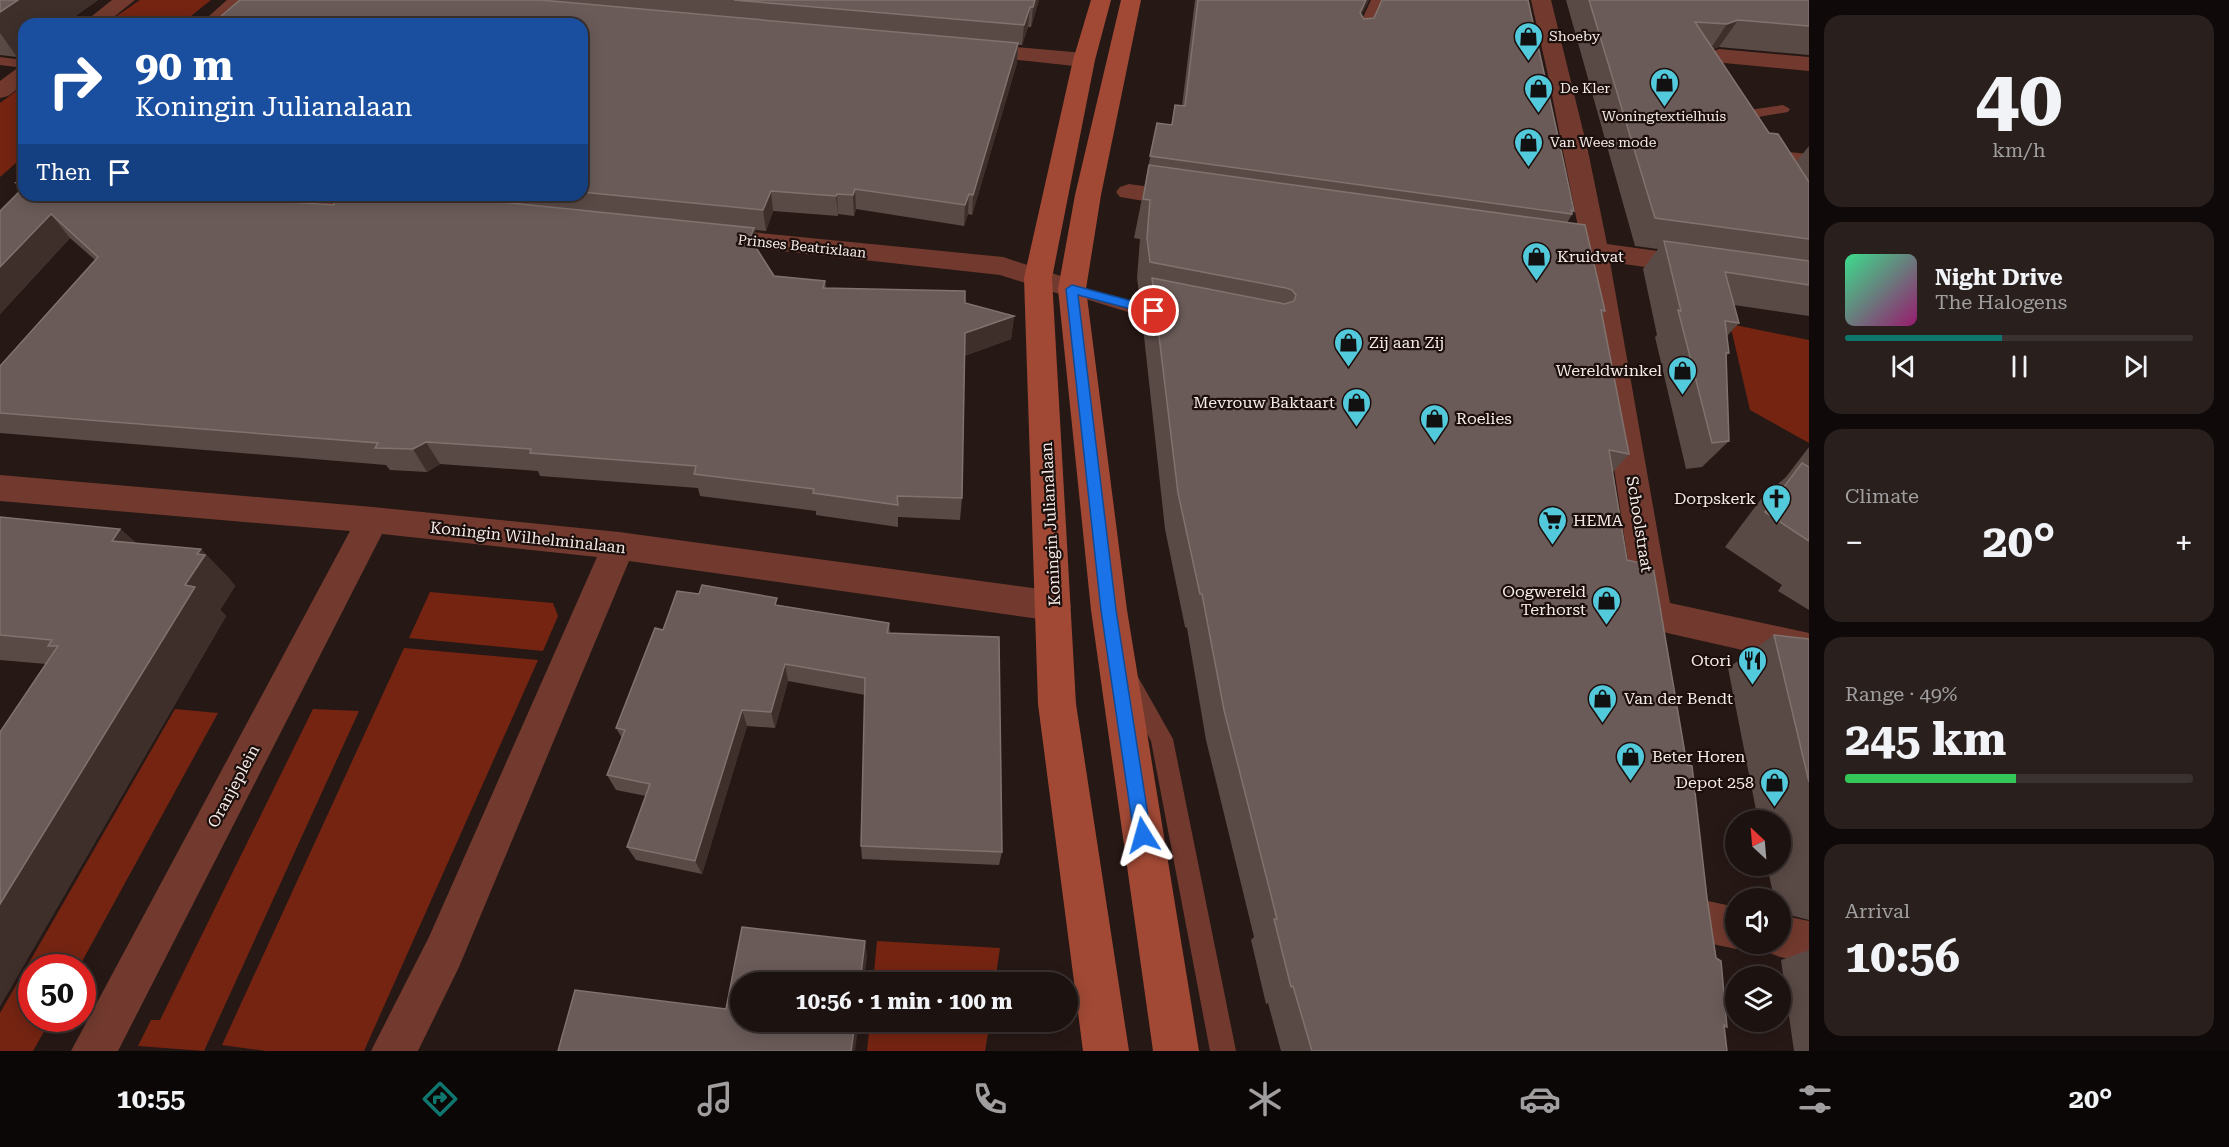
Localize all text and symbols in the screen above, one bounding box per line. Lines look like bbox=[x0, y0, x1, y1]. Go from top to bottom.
shop icon: Shoeby bbox=[1512, 20, 1544, 62]
place label: Shoeby bbox=[1549, 28, 1601, 44]
text: 90 m bbox=[135, 41, 233, 90]
icon: right bbox=[36, 42, 114, 120]
text: 40 bbox=[1975, 53, 2063, 144]
shop icon: Woningtextielhuis bbox=[1648, 66, 1680, 108]
shop icon: De Kler bbox=[1523, 72, 1555, 114]
place label: De Kler bbox=[1560, 80, 1610, 96]
text: Koningin Julianalaan bbox=[135, 91, 412, 123]
place label: Woningtextielhuis bbox=[1602, 108, 1727, 124]
shop icon: Van Wees mode bbox=[1513, 126, 1545, 168]
place label: Van Wees mode bbox=[1550, 134, 1657, 150]
text: km/h bbox=[1992, 138, 2046, 162]
icon: arrive bbox=[103, 156, 136, 189]
text: Then bbox=[36, 160, 91, 185]
street label: Prinses Beatrixlaan bbox=[737, 231, 867, 261]
shop icon: Kruidvat bbox=[1520, 240, 1552, 282]
place label: Kruidvat bbox=[1557, 247, 1624, 266]
text: Night Drive bbox=[1935, 265, 2063, 290]
pin bbox=[1128, 285, 1179, 336]
text: The Halogens bbox=[1935, 290, 2067, 314]
icon: arrive bbox=[1137, 294, 1170, 327]
shop icon: Zij aan Zij bbox=[1332, 326, 1364, 368]
place label: Zij aan Zij bbox=[1369, 333, 1444, 352]
icon: previous bbox=[1887, 350, 1920, 383]
icon: pause bbox=[2003, 350, 2036, 383]
icon: next bbox=[2119, 350, 2152, 383]
shop icon: Wereldwinkel bbox=[1667, 354, 1699, 396]
place label: Wereldwinkel bbox=[1556, 361, 1662, 380]
shop icon: Mevrouw Baktaart bbox=[1340, 386, 1372, 428]
place label: Mevrouw Baktaart bbox=[1193, 393, 1335, 412]
shop icon: Roelies bbox=[1419, 402, 1451, 444]
place label: Roelies bbox=[1456, 409, 1512, 428]
street label: Koningin Julianalaan bbox=[1037, 441, 1064, 607]
street label: Schoolstraat bbox=[1623, 475, 1656, 574]
church icon: Dorpskerk bbox=[1761, 482, 1793, 524]
text: Climate bbox=[1845, 484, 1919, 508]
place label: Dorpskerk bbox=[1674, 489, 1756, 508]
supermarket icon: HEMA bbox=[1536, 504, 1568, 546]
place label: HEMA bbox=[1573, 511, 1624, 530]
text: 20° bbox=[1983, 515, 2055, 568]
street label: Koningin Wilhelminalaan bbox=[429, 518, 627, 557]
text: − bbox=[1845, 523, 1863, 562]
text: + bbox=[2175, 523, 2193, 562]
place label: Oogwereld Terhorst bbox=[1502, 582, 1586, 619]
shop icon: Oogwereld Terhorst bbox=[1591, 584, 1623, 626]
restaurant icon: Otori bbox=[1736, 644, 1768, 686]
place label: Otori bbox=[1691, 651, 1731, 670]
shop icon: Van der Bendt bbox=[1587, 682, 1619, 724]
text: Range · 49% bbox=[1845, 682, 1957, 706]
place label: Van der Bendt bbox=[1624, 689, 1733, 708]
text: 245 km bbox=[1845, 713, 2006, 766]
shop icon: Beter Horen bbox=[1615, 740, 1647, 782]
street label: Oranjeplein bbox=[204, 741, 263, 831]
place label: Beter Horen bbox=[1652, 747, 1745, 766]
shop icon: Depot 258 bbox=[1759, 766, 1791, 808]
place label: Depot 258 bbox=[1676, 773, 1754, 792]
position arrow bbox=[1111, 803, 1175, 867]
north arrow bbox=[1725, 810, 1791, 876]
map controls bbox=[1725, 810, 1791, 1032]
button: sound bbox=[1725, 888, 1791, 954]
text: Arrival bbox=[1845, 899, 1910, 923]
text: 10:56 bbox=[1845, 930, 1960, 983]
speed limit sign: 50 bbox=[18, 954, 96, 1032]
button: layers bbox=[1725, 966, 1791, 1032]
text: 10:56 · 1 min · 100 m bbox=[795, 989, 1013, 1014]
icon: directions bbox=[419, 1078, 461, 1120]
icon: music bbox=[694, 1078, 736, 1120]
icon: phone bbox=[969, 1078, 1011, 1120]
icon: climate bbox=[1244, 1078, 1286, 1120]
icon: car bbox=[1519, 1078, 1561, 1120]
icon: filters bbox=[1794, 1078, 1836, 1120]
text: 10:55 bbox=[117, 1083, 185, 1115]
text: 20° bbox=[2069, 1083, 2112, 1115]

